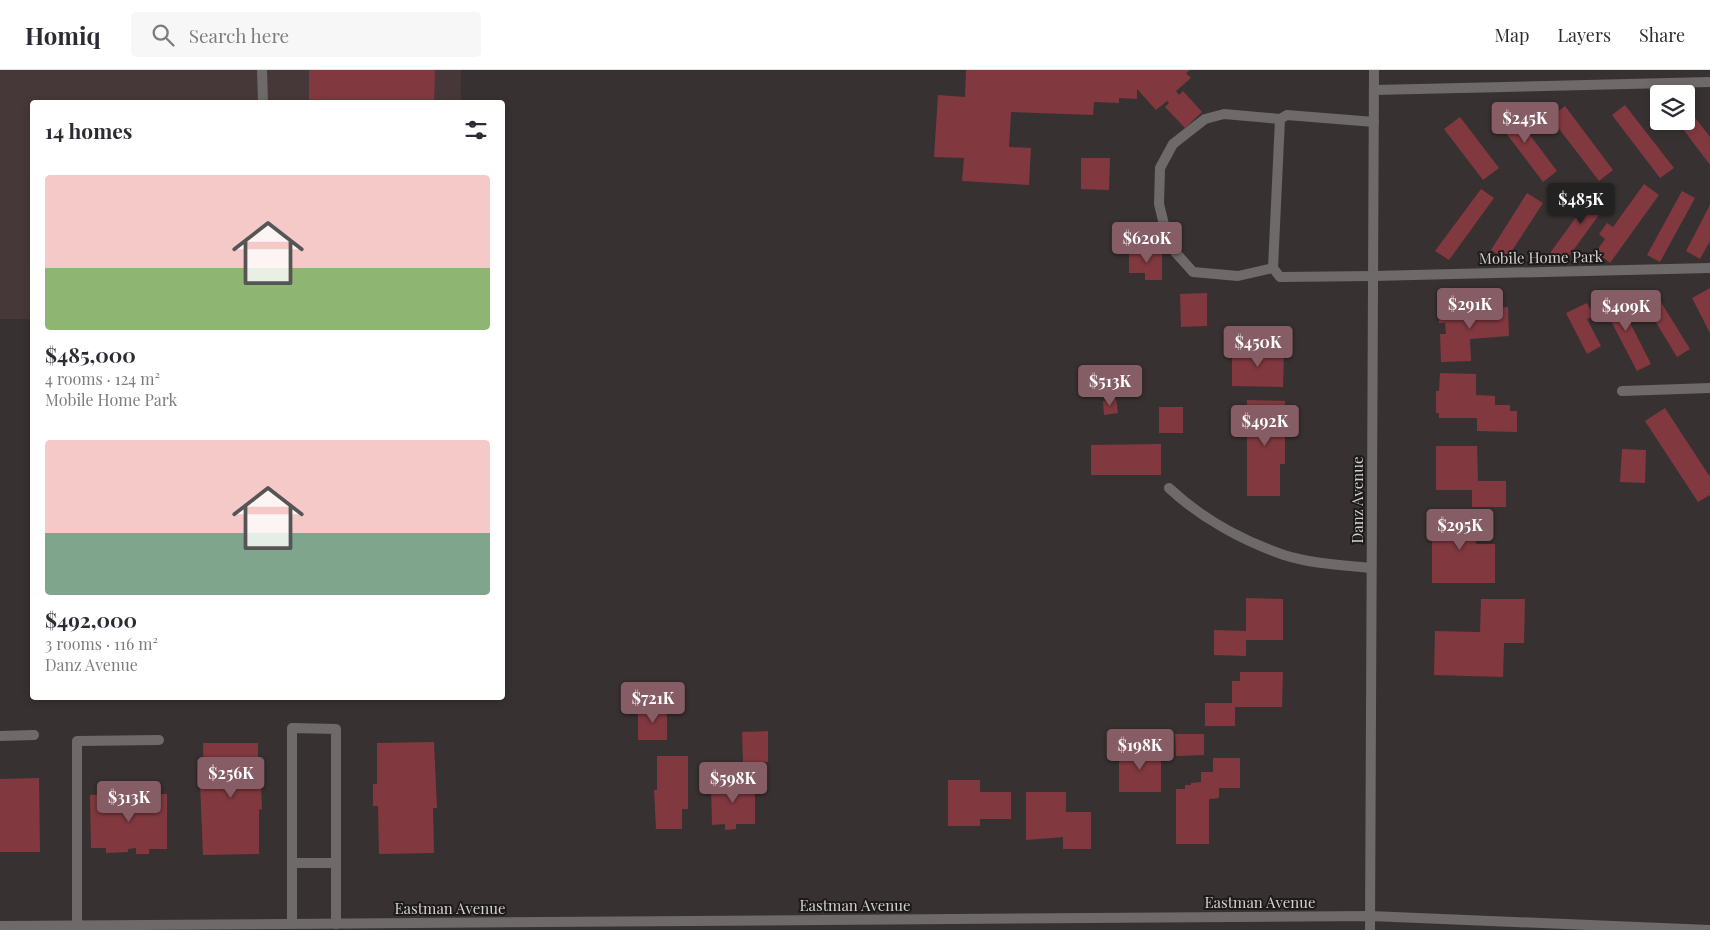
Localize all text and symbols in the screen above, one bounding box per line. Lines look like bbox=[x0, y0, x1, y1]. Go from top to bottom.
search box bbox=[131, 12, 481, 57]
text: Homiq bbox=[25, 19, 101, 51]
icon: search bbox=[149, 21, 177, 49]
text: Search here bbox=[189, 22, 289, 48]
text: Map bbox=[1494, 23, 1529, 47]
text: Layers bbox=[1557, 23, 1611, 47]
text: Share bbox=[1639, 23, 1685, 47]
map controls bbox=[1650, 85, 1695, 130]
button: layers bbox=[1650, 85, 1695, 130]
pin: $245K bbox=[1490, 102, 1560, 144]
text: $245K bbox=[1503, 107, 1547, 128]
text: 14 homes bbox=[45, 116, 132, 144]
icon: filters bbox=[462, 116, 490, 144]
pin: $485K bbox=[1546, 182, 1616, 225]
text: $485K bbox=[1558, 188, 1604, 209]
icon: home bbox=[223, 208, 313, 298]
pin: $620K bbox=[1112, 222, 1182, 264]
text: $620K bbox=[1123, 227, 1171, 248]
street label: Mobile Home Park bbox=[1479, 246, 1604, 268]
pin: $291K bbox=[1435, 288, 1505, 330]
pin: $409K bbox=[1591, 290, 1661, 332]
text: $291K bbox=[1448, 293, 1492, 314]
text: $409K bbox=[1602, 295, 1650, 316]
pin: $450K bbox=[1223, 326, 1293, 368]
text: $450K bbox=[1235, 331, 1281, 352]
text: $485,000 bbox=[45, 340, 136, 368]
pin: $513K bbox=[1075, 364, 1145, 407]
text: 4 rooms · 124 m² bbox=[45, 368, 160, 389]
text: $513K bbox=[1089, 370, 1131, 391]
text: Mobile Home Park bbox=[45, 389, 177, 410]
pin: $492K bbox=[1230, 404, 1300, 447]
text: $492K bbox=[1242, 410, 1288, 431]
street label: Danz Avenue bbox=[1347, 456, 1367, 544]
icon: home bbox=[223, 473, 313, 563]
pin: $295K bbox=[1425, 508, 1495, 551]
text: $295K bbox=[1437, 514, 1483, 535]
text: $492,000 bbox=[45, 605, 137, 633]
text: 3 rooms · 116 m² bbox=[45, 633, 158, 654]
text: Danz Avenue bbox=[45, 654, 138, 675]
pin: $721K bbox=[618, 682, 688, 724]
text: $721K bbox=[632, 687, 674, 708]
pin: $198K bbox=[1105, 728, 1175, 771]
text: $198K bbox=[1118, 734, 1162, 755]
pin: $256K bbox=[196, 756, 266, 799]
text: $256K bbox=[208, 762, 254, 783]
pin: $598K bbox=[698, 762, 768, 804]
text: $598K bbox=[710, 767, 756, 788]
pin: $313K bbox=[94, 780, 164, 823]
text: $313K bbox=[108, 786, 150, 807]
street label: Eastman Avenue bbox=[1204, 892, 1316, 912]
street label: Eastman Avenue bbox=[799, 895, 911, 915]
street label: Eastman Avenue bbox=[394, 898, 506, 918]

